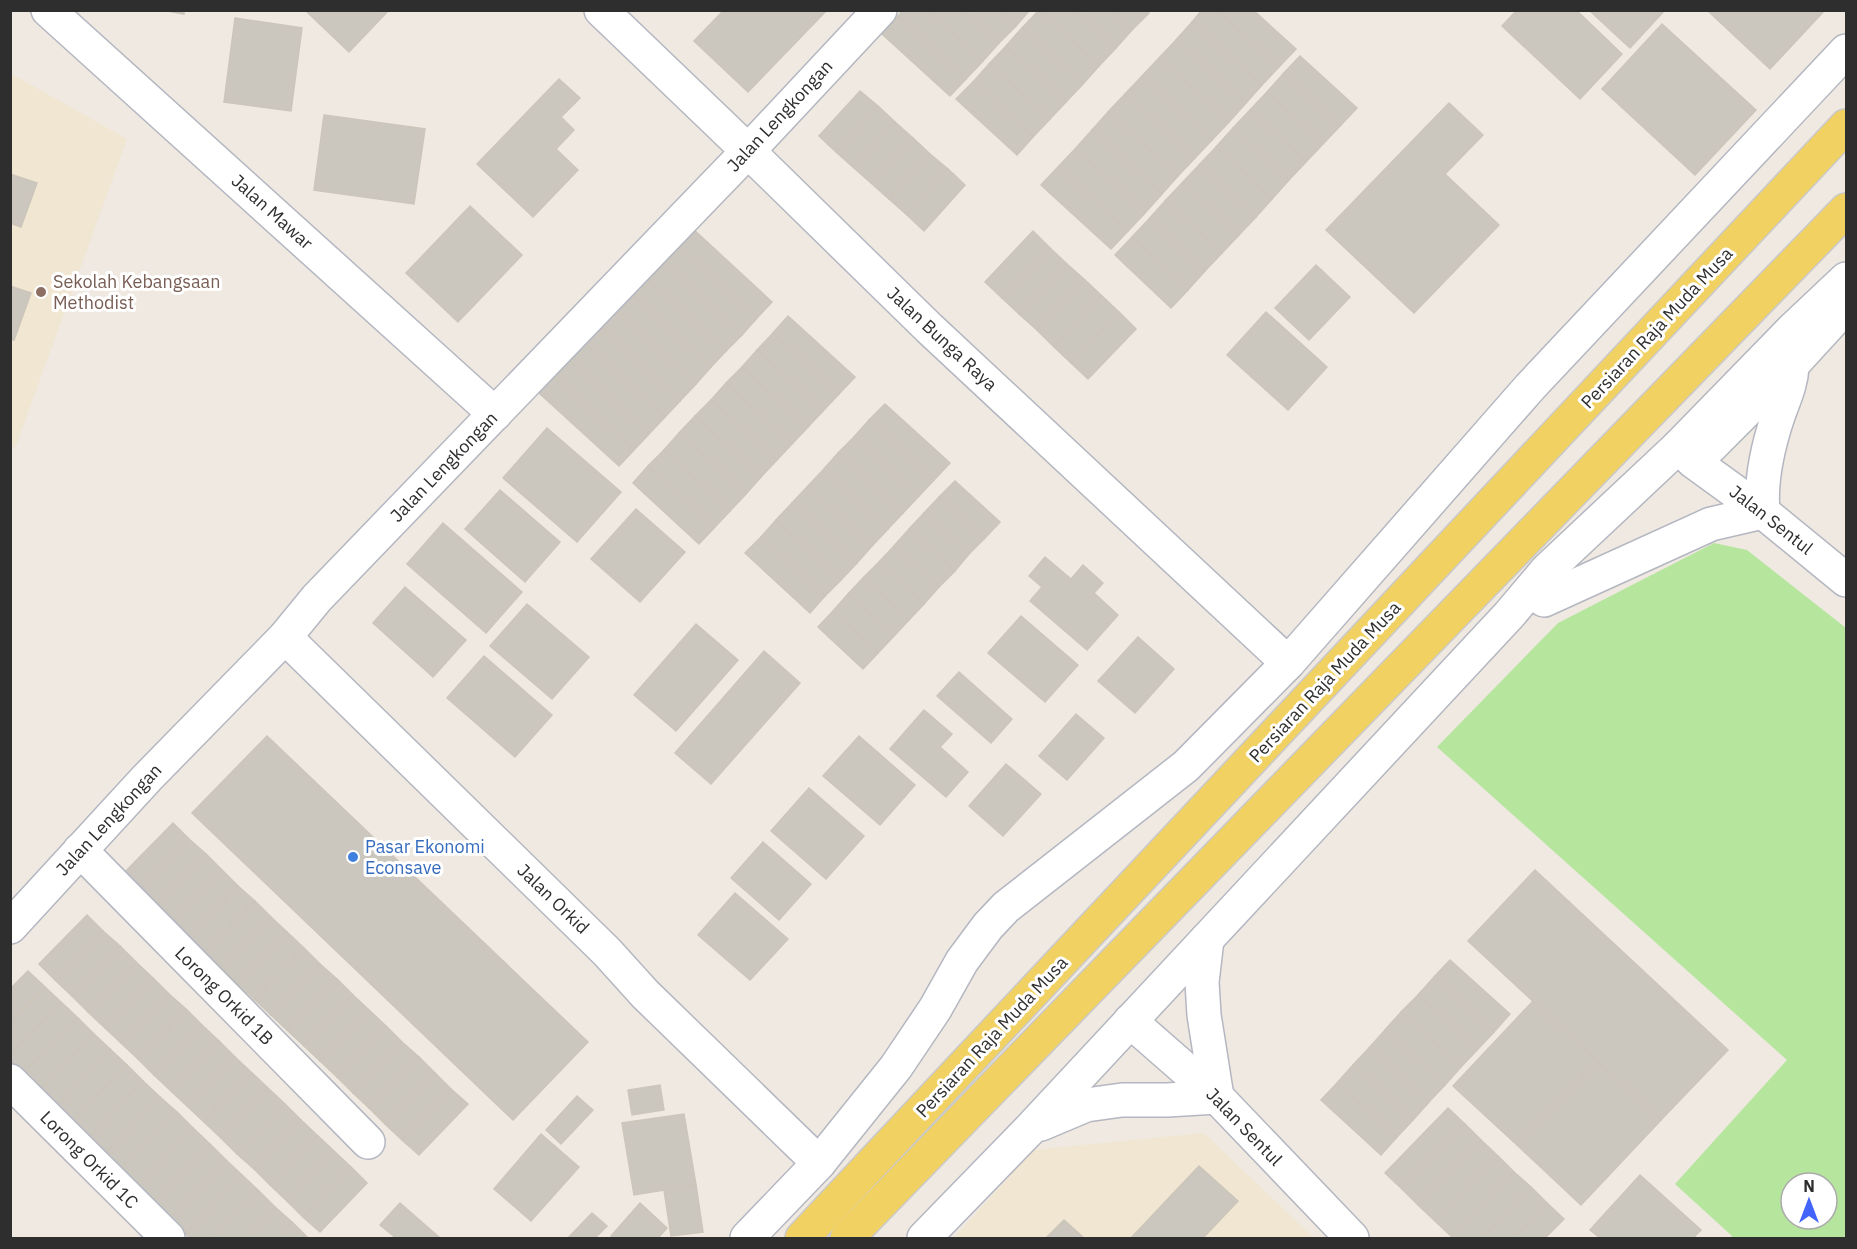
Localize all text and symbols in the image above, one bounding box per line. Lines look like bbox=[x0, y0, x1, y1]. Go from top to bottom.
street label: Jalan Lengkongan bbox=[722, 55, 837, 177]
street label: Jalan Mawar bbox=[227, 169, 318, 255]
street label: Persiaran Raja Muda Musa bbox=[1576, 242, 1738, 413]
place label: Sekolah Kebangsaan Methodist bbox=[53, 270, 220, 314]
street label: Jalan Bunga Raya bbox=[882, 282, 1003, 396]
marker: Sekolah Kebangsaan Methodist bbox=[34, 285, 48, 299]
street label: Jalan Lengkongan bbox=[385, 407, 502, 527]
street label: Jalan Sentul bbox=[1725, 480, 1818, 559]
street label: Persiaran Raja Muda Musa bbox=[1244, 596, 1406, 767]
street label: Jalan Lengkongan bbox=[51, 759, 166, 881]
place label: Pasar Ekonomi Econsave bbox=[365, 835, 485, 879]
marker: Pasar Ekonomi Econsave bbox=[346, 850, 360, 864]
street label: Jalan Orkid bbox=[512, 859, 594, 939]
street label: Lorong Orkid 1B bbox=[170, 942, 278, 1050]
street label: Persiaran Raja Muda Musa bbox=[911, 951, 1073, 1122]
street label: Jalan Sentul bbox=[1201, 1083, 1287, 1171]
street label: Lorong Orkid 1C bbox=[35, 1106, 143, 1214]
north arrow bbox=[1779, 1171, 1839, 1231]
text: N bbox=[1803, 1176, 1815, 1196]

